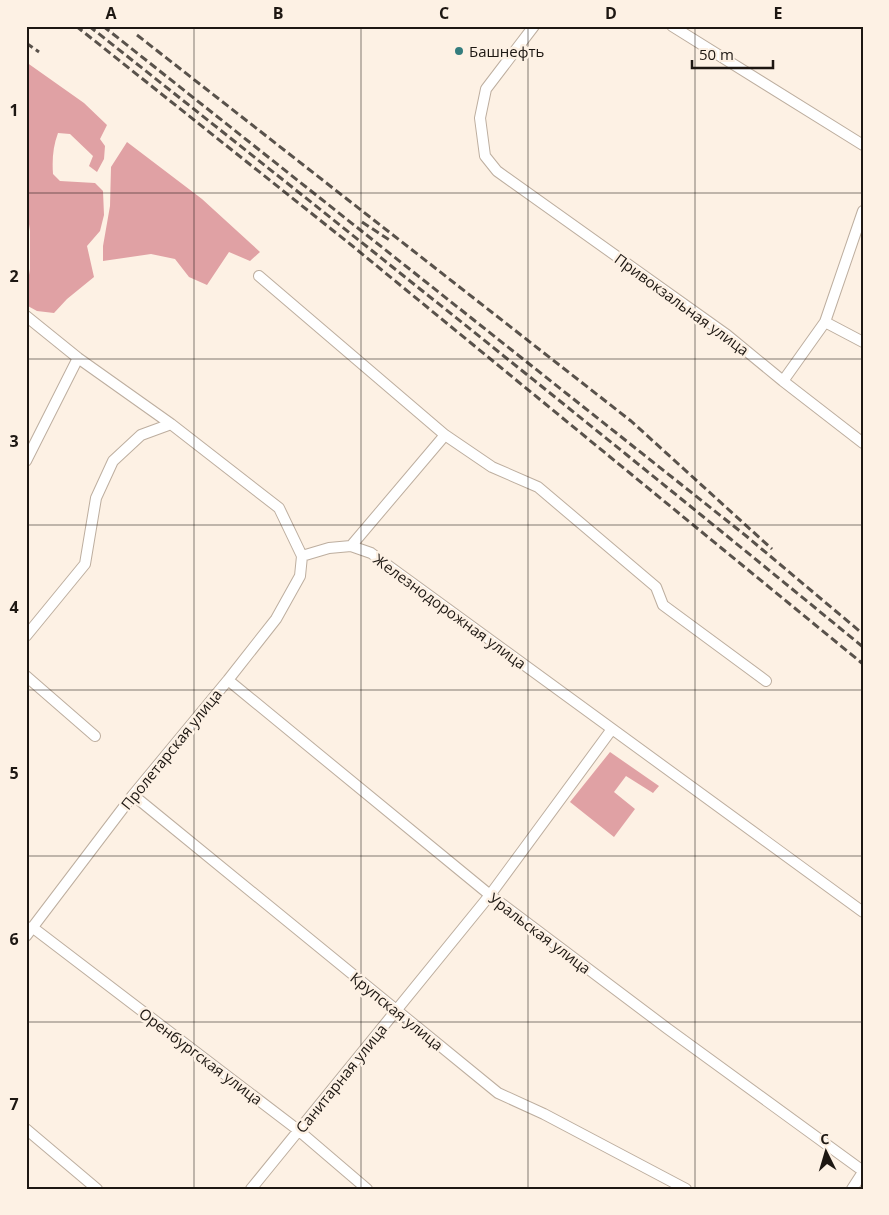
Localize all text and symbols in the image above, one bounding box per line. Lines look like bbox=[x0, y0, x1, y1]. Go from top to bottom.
text: A bbox=[105, 2, 117, 24]
text: B bbox=[273, 2, 283, 24]
text: C bbox=[439, 2, 449, 24]
text: D bbox=[605, 2, 617, 24]
text: E bbox=[774, 2, 783, 24]
scale bar bbox=[692, 38, 773, 70]
place label: Башнефть bbox=[469, 41, 545, 61]
text: 50 m bbox=[699, 44, 734, 64]
marker: Башнефть bbox=[453, 45, 465, 57]
text: 1 bbox=[9, 99, 19, 121]
street label: Привокзальная улица bbox=[611, 248, 753, 360]
text: 2 bbox=[9, 265, 19, 287]
text: 3 bbox=[9, 430, 19, 452]
street label: Железнодорожная улица bbox=[370, 549, 530, 673]
text: 4 bbox=[9, 596, 19, 618]
street label: Пролетарская улица bbox=[116, 685, 226, 813]
text: 5 bbox=[9, 762, 19, 784]
street label: Уральская улица bbox=[485, 888, 595, 978]
text: 6 bbox=[9, 928, 19, 950]
street label: Крупская улица bbox=[346, 967, 448, 1055]
street label: Оренбургская улица bbox=[135, 1003, 267, 1109]
street label: Санитарная улица bbox=[291, 1019, 391, 1137]
text: 7 bbox=[9, 1093, 19, 1115]
north arrow bbox=[802, 1128, 852, 1178]
text: С bbox=[820, 1129, 830, 1148]

